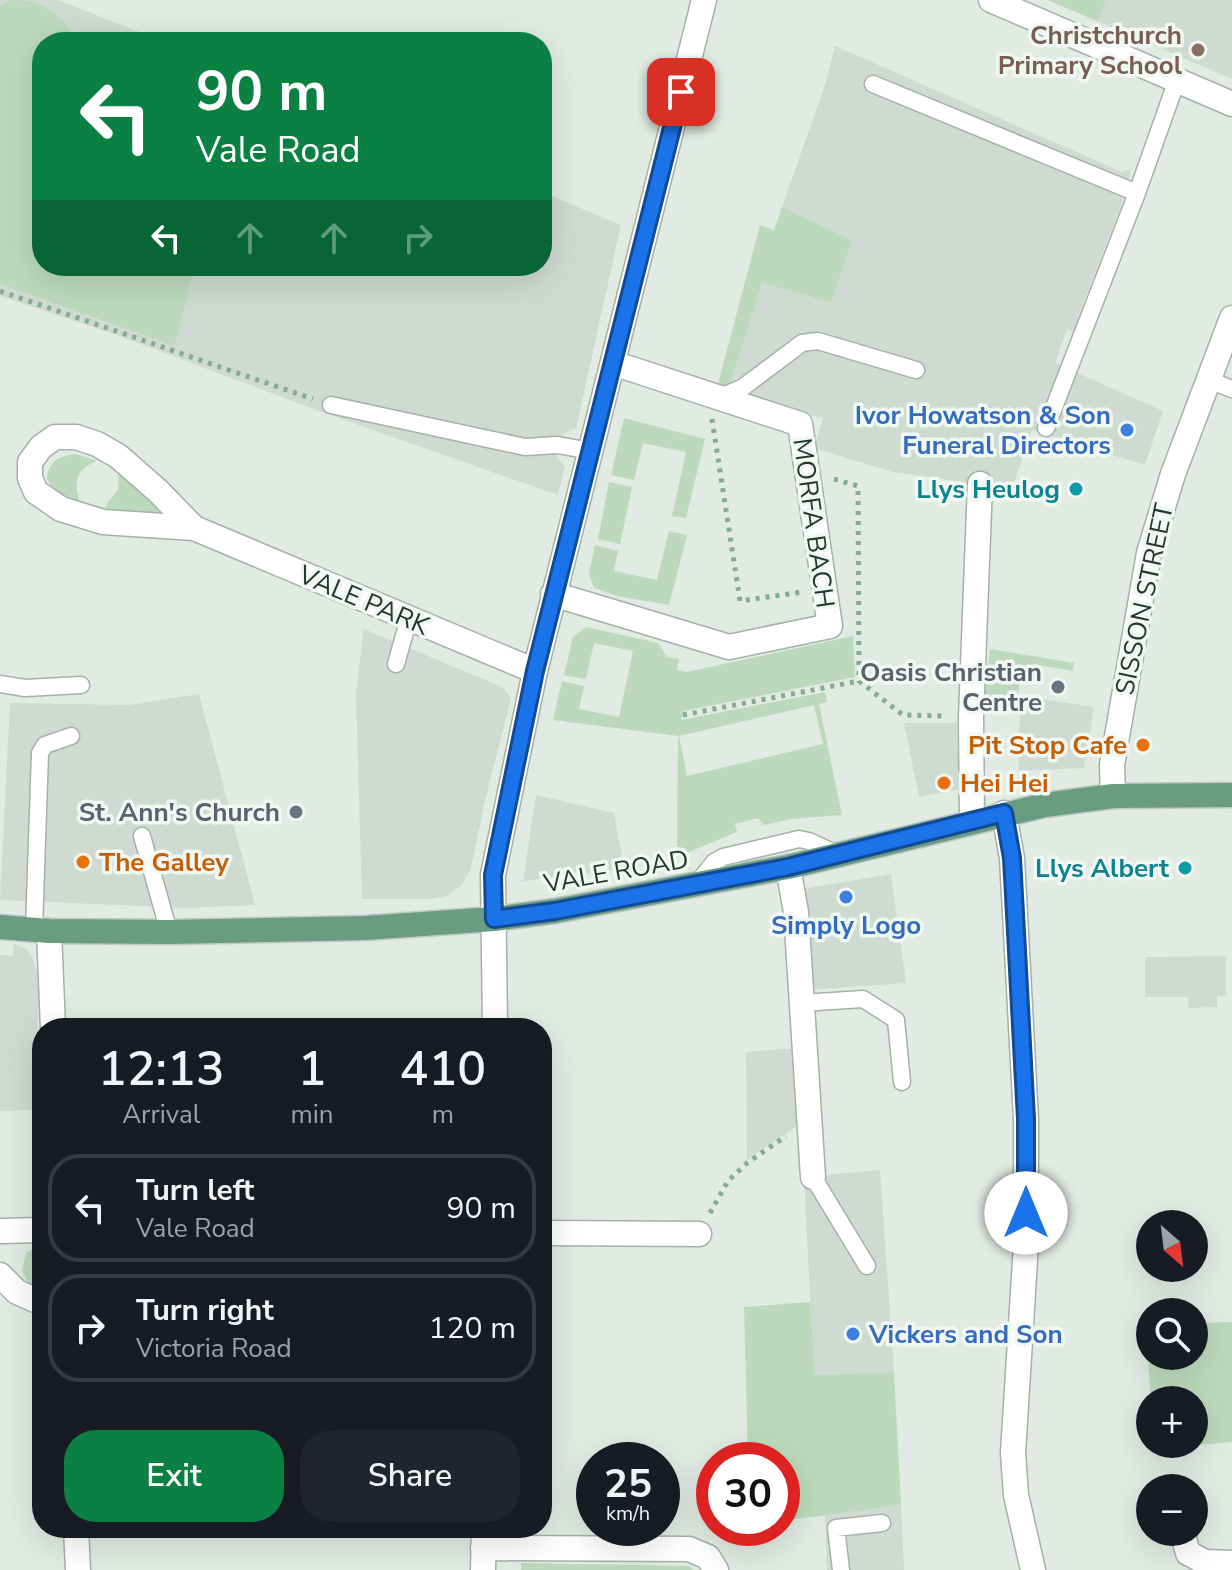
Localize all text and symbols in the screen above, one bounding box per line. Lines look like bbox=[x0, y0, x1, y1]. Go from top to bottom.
place label: Christchurch Primary School bbox=[998, 18, 1183, 83]
marker: Christchurch Primary School bbox=[1189, 41, 1207, 59]
text: 90 m bbox=[196, 53, 327, 130]
pin bbox=[647, 58, 715, 126]
icon: left bbox=[64, 64, 168, 168]
icon: arrive bbox=[659, 70, 703, 114]
text: Vale Road bbox=[196, 126, 360, 175]
icon: left bbox=[144, 216, 188, 260]
icon: ahead bbox=[228, 216, 272, 260]
icon: ahead bbox=[312, 216, 356, 260]
icon: right bbox=[396, 216, 440, 260]
place label: Ivor Howatson & Son Funeral Directors bbox=[855, 398, 1111, 463]
marker: Ivor Howatson & Son Funeral Directors bbox=[1118, 421, 1136, 439]
street label: MORFA BACH bbox=[784, 436, 843, 610]
place label: Llys Heulog bbox=[916, 472, 1060, 507]
marker: Llys Heulog bbox=[1067, 480, 1085, 498]
street label: SISSON STREET bbox=[1107, 500, 1182, 698]
street label: VALE PARK bbox=[292, 557, 435, 644]
place label: Oasis Christian Centre bbox=[860, 655, 1042, 720]
marker: Oasis Christian Centre bbox=[1049, 678, 1067, 696]
place label: Pit Stop Cafe bbox=[968, 728, 1127, 763]
marker: Pit Stop Cafe bbox=[1134, 736, 1152, 754]
place label: Hei Hei bbox=[960, 766, 1049, 801]
marker: Hei Hei bbox=[935, 774, 953, 792]
place label: St. Ann's Church bbox=[79, 795, 280, 830]
marker: St. Ann's Church bbox=[287, 803, 305, 821]
street label: VALE ROAD bbox=[540, 842, 691, 902]
place label: The Galley bbox=[99, 845, 229, 880]
place label: Llys Albert bbox=[1035, 851, 1170, 886]
marker: The Galley bbox=[74, 853, 92, 871]
marker: Llys Albert bbox=[1176, 859, 1194, 877]
marker: Simply Logo bbox=[837, 888, 855, 906]
place label: Simply Logo bbox=[771, 908, 921, 943]
text: 12:13 bbox=[98, 1036, 225, 1102]
text: 1 bbox=[298, 1036, 326, 1102]
text: 410 bbox=[400, 1036, 486, 1102]
text: Arrival bbox=[122, 1097, 200, 1132]
text: min bbox=[291, 1097, 334, 1132]
text: m bbox=[432, 1097, 454, 1132]
text: Turn left bbox=[136, 1170, 254, 1211]
position arrow bbox=[984, 1171, 1068, 1255]
icon: left bbox=[68, 1186, 112, 1230]
text: 90 m bbox=[447, 1188, 516, 1229]
north arrow bbox=[1136, 1210, 1208, 1282]
map controls bbox=[1136, 1210, 1208, 1546]
text: Vale Road bbox=[136, 1211, 255, 1246]
text: Turn right bbox=[136, 1290, 274, 1331]
button: search bbox=[1136, 1298, 1208, 1370]
icon: right bbox=[68, 1306, 112, 1350]
text: 120 m bbox=[429, 1308, 516, 1349]
place label: Vickers and Son bbox=[868, 1317, 1063, 1352]
marker: Vickers and Son bbox=[844, 1325, 862, 1343]
text: Victoria Road bbox=[136, 1331, 292, 1366]
button: + bbox=[1136, 1386, 1208, 1458]
button: Exit bbox=[64, 1430, 284, 1522]
button: Share bbox=[300, 1430, 520, 1522]
speed limit sign: 30 bbox=[696, 1442, 800, 1546]
text: 25 bbox=[604, 1457, 652, 1511]
button: − bbox=[1136, 1474, 1208, 1546]
text: km/h bbox=[606, 1500, 650, 1527]

